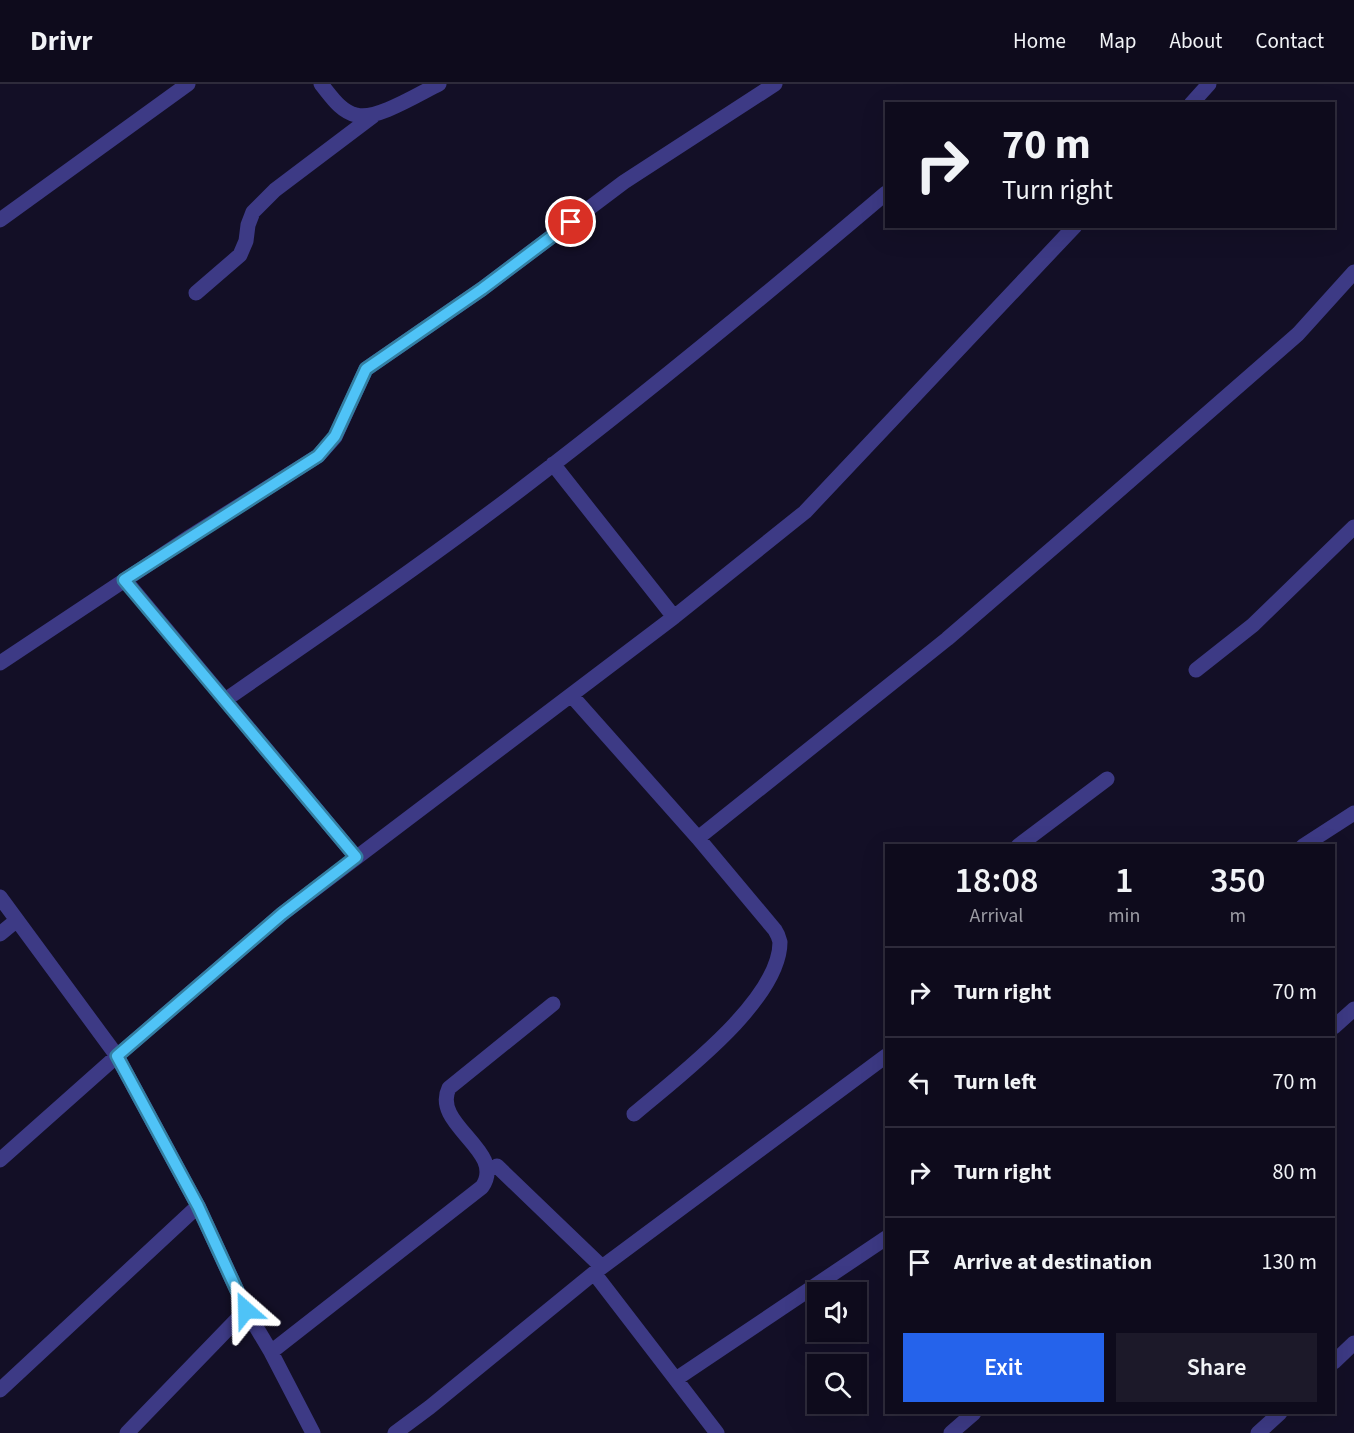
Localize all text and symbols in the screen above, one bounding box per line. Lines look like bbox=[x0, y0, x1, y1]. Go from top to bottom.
text: Drivr bbox=[30, 21, 92, 61]
text: Home bbox=[1013, 26, 1066, 56]
text: Map bbox=[1099, 26, 1137, 56]
text: About bbox=[1170, 26, 1222, 56]
text: Contact bbox=[1255, 26, 1324, 56]
text: 70 m bbox=[1002, 115, 1091, 175]
icon: right bbox=[903, 126, 981, 204]
text: Turn right bbox=[1002, 171, 1113, 210]
pin bbox=[545, 196, 596, 247]
icon: arrive bbox=[554, 205, 587, 238]
text: 18:08 bbox=[955, 855, 1038, 906]
text: 1 bbox=[1115, 855, 1133, 906]
text: 350 bbox=[1210, 855, 1265, 906]
text: Arrival bbox=[970, 902, 1023, 930]
text: min bbox=[1108, 902, 1140, 930]
text: m bbox=[1229, 902, 1246, 930]
icon: right bbox=[903, 976, 936, 1009]
text: Turn right bbox=[954, 976, 1051, 1008]
text: 70 m bbox=[1272, 976, 1317, 1008]
icon: left bbox=[903, 1066, 936, 1099]
text: Turn left bbox=[954, 1066, 1036, 1098]
text: 70 m bbox=[1272, 1066, 1317, 1098]
icon: right bbox=[903, 1156, 936, 1189]
text: Turn right bbox=[954, 1156, 1051, 1188]
text: 80 m bbox=[1272, 1156, 1317, 1188]
icon: arrive bbox=[903, 1246, 936, 1279]
text: Arrive at destination bbox=[954, 1246, 1152, 1278]
text: 130 m bbox=[1262, 1246, 1317, 1278]
position arrow bbox=[214, 1278, 278, 1342]
map controls bbox=[807, 1282, 867, 1414]
button: sound bbox=[807, 1282, 867, 1342]
button: Exit bbox=[903, 1333, 1104, 1402]
button: Share bbox=[1116, 1333, 1317, 1402]
button: search bbox=[807, 1354, 867, 1414]

